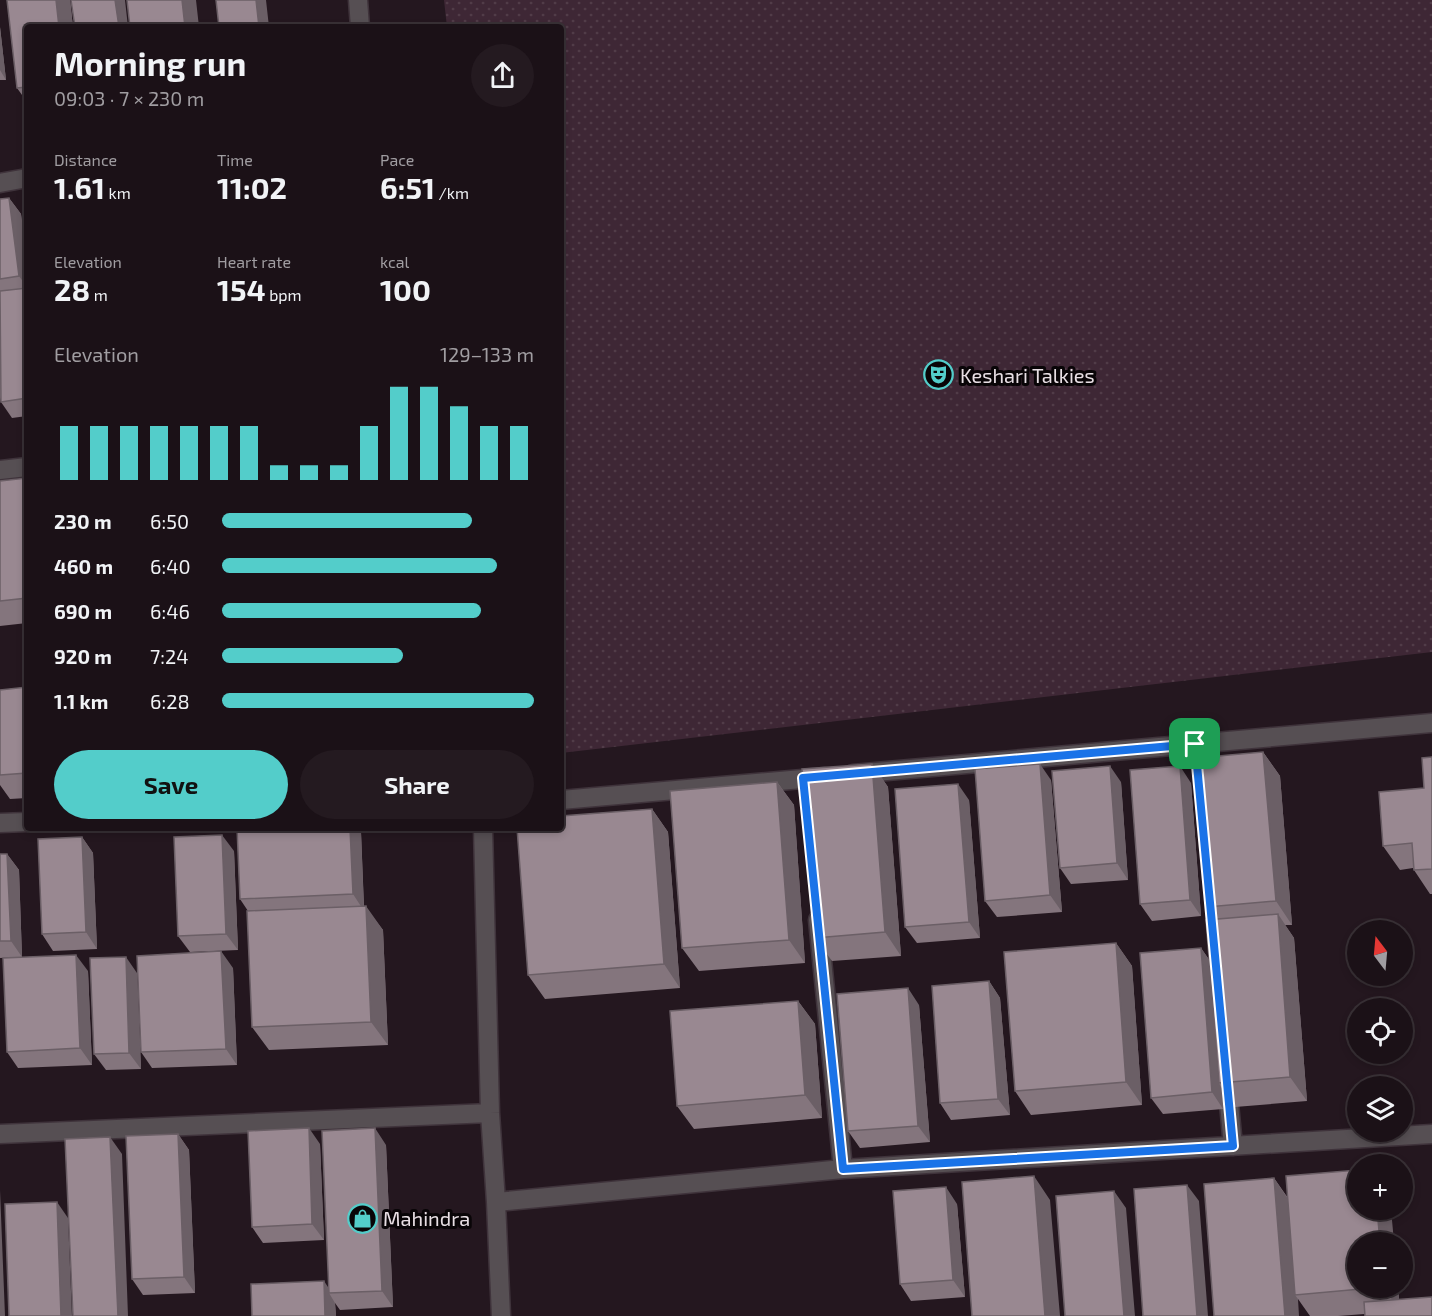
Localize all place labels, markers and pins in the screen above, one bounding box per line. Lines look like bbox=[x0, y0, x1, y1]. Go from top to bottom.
theatre icon: Keshari Talkies bbox=[923, 359, 955, 391]
place label: Keshari Talkies bbox=[960, 363, 1095, 387]
pin bbox=[1169, 718, 1220, 769]
shop icon: Mahindra bbox=[346, 1202, 378, 1234]
place label: Mahindra bbox=[383, 1206, 470, 1230]

